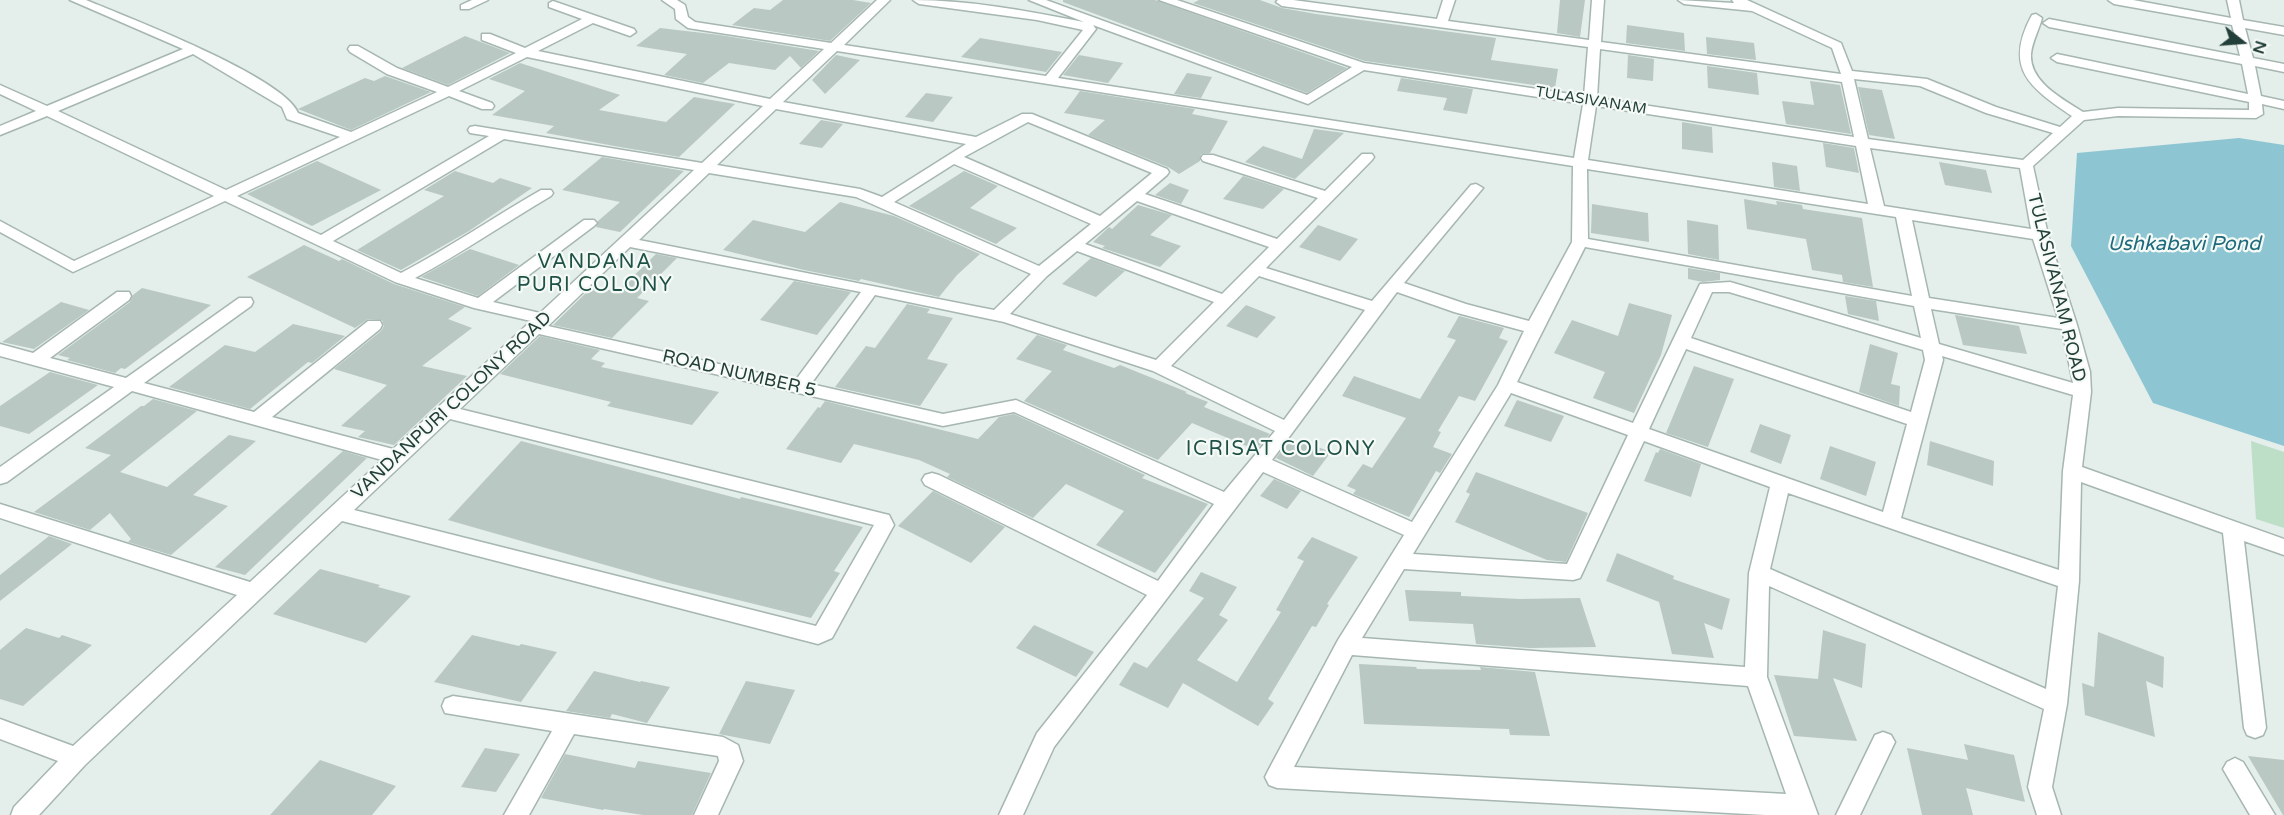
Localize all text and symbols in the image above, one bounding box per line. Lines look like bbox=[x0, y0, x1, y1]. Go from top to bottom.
north arrow bbox=[2212, 12, 2272, 72]
text: N bbox=[2248, 38, 2271, 56]
street label: TULASIVANAM bbox=[1534, 83, 1648, 119]
street label: TULASIVANAM ROAD bbox=[2022, 192, 2090, 384]
water label: Ushkabavi Pond bbox=[2107, 233, 2261, 257]
district label: VANDANA PURI COLONY bbox=[517, 251, 673, 298]
street label: VANDANPURI COLONY ROAD bbox=[348, 308, 556, 504]
street label: ROAD NUMBER 5 bbox=[660, 346, 818, 402]
district label: ICRISAT COLONY bbox=[1186, 438, 1376, 462]

